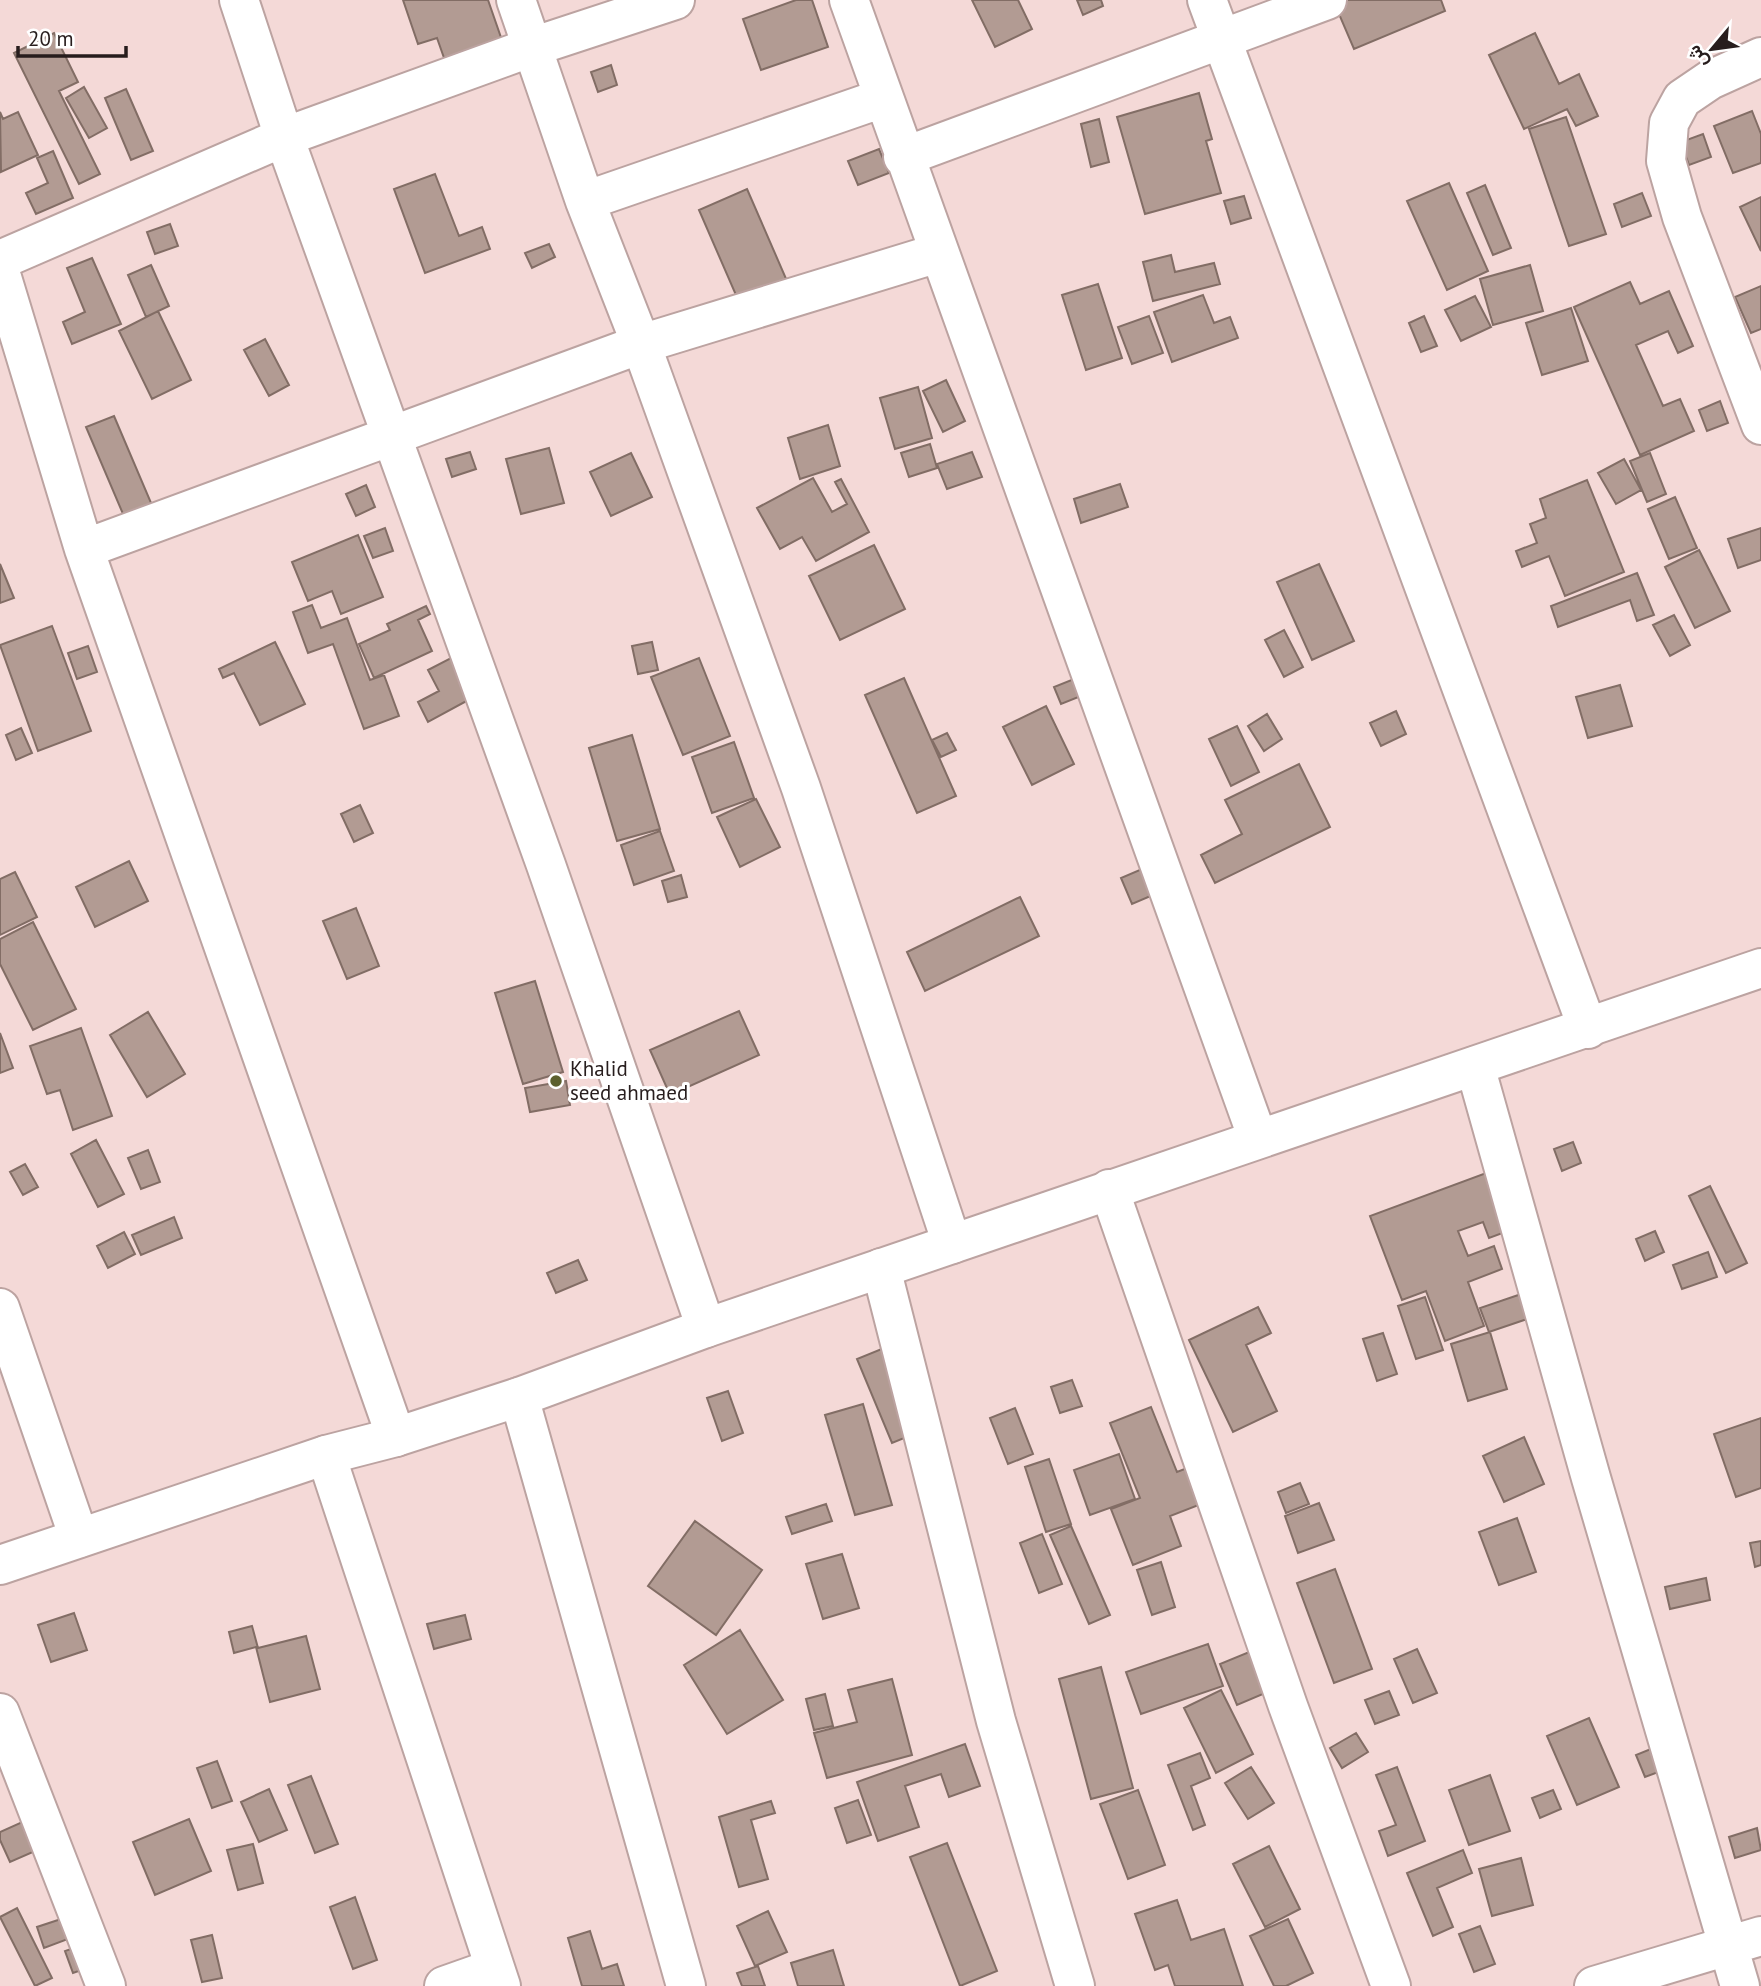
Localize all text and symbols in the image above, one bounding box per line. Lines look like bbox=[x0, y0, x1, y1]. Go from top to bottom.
scale bar bbox=[18, 14, 126, 58]
north arrow bbox=[1677, 14, 1747, 84]
text: 20 m bbox=[28, 25, 74, 52]
text: ش bbox=[1681, 41, 1713, 73]
place label: Khalid seed ahmaed bbox=[570, 1055, 688, 1106]
marker: Khalid seed ahmaed bbox=[548, 1073, 564, 1089]

